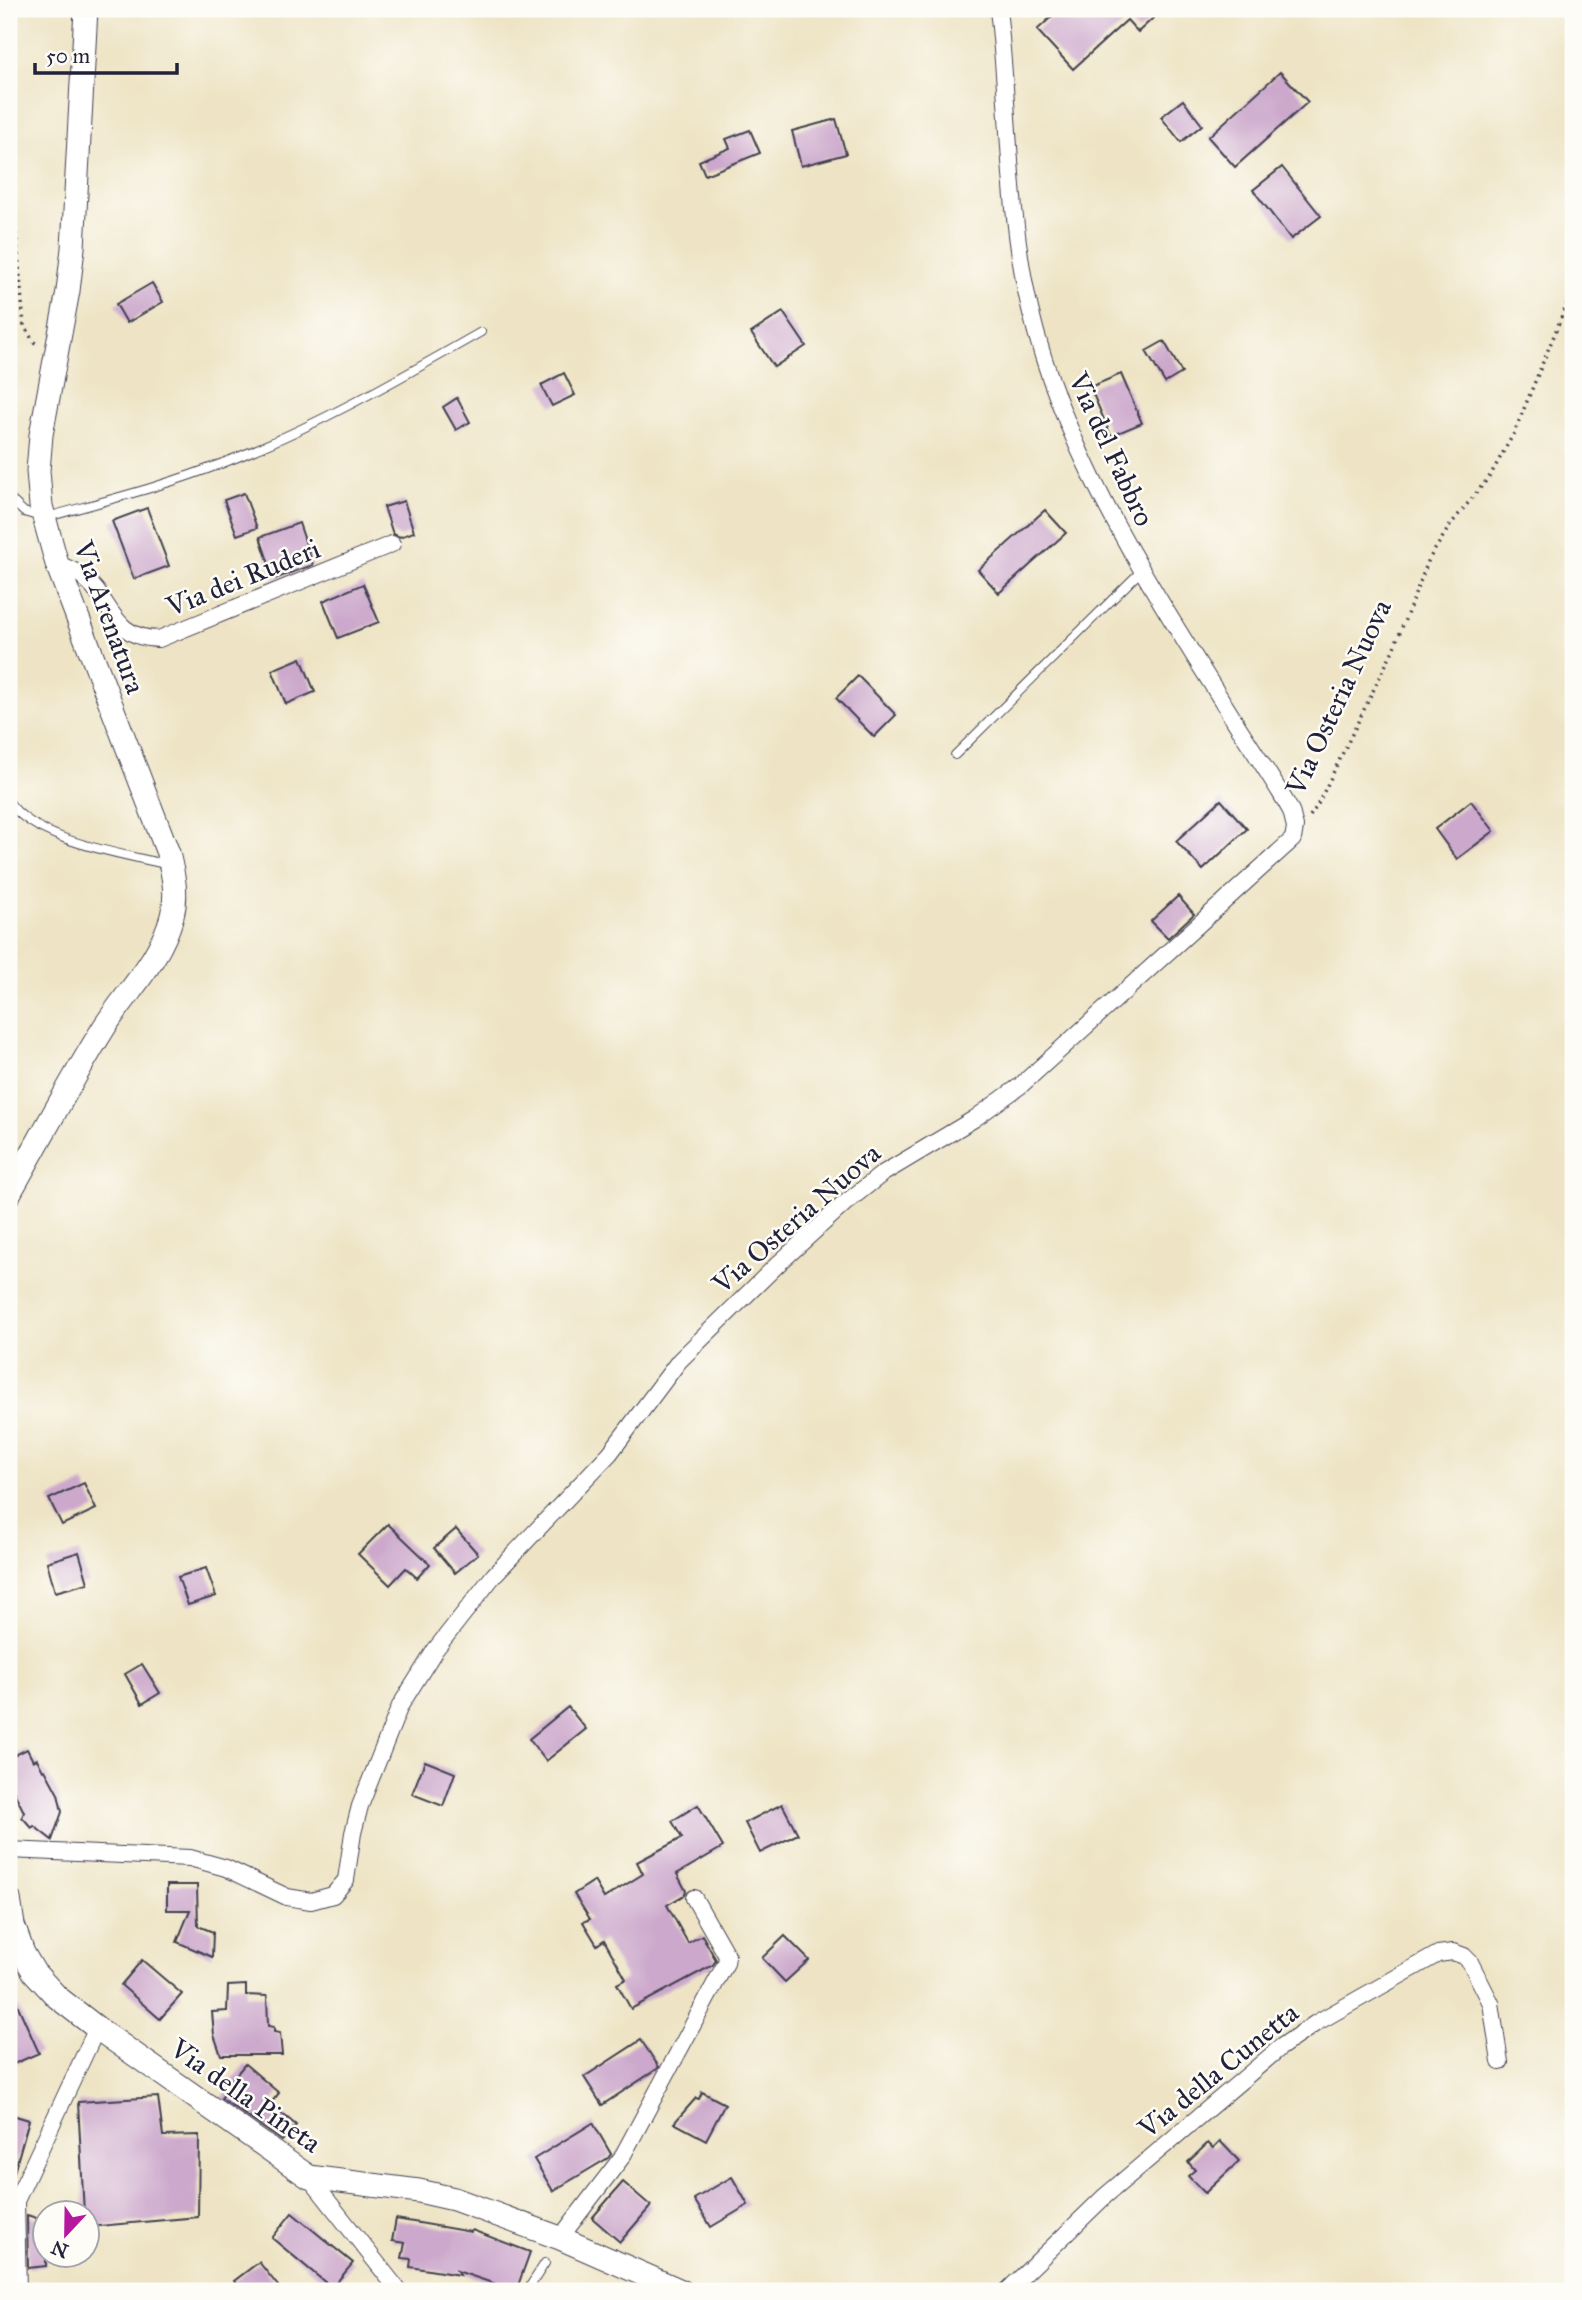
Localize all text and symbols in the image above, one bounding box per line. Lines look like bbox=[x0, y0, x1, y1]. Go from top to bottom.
scale bar bbox=[35, 32, 177, 76]
text: 50 m bbox=[46, 43, 91, 69]
street label: Via del Fabbro bbox=[1060, 366, 1162, 532]
street label: Via dei Ruderi bbox=[160, 531, 325, 625]
street label: Via Arenatura bbox=[65, 535, 153, 698]
street label: Via Osteria Nuova bbox=[1277, 594, 1399, 801]
street label: Via Osteria Nuova bbox=[704, 1136, 888, 1302]
street label: Via della Cunetta bbox=[1130, 1995, 1306, 2146]
street label: Via della Pineta bbox=[163, 2030, 328, 2160]
north arrow bbox=[32, 2198, 102, 2268]
text: N bbox=[48, 2236, 72, 2263]

